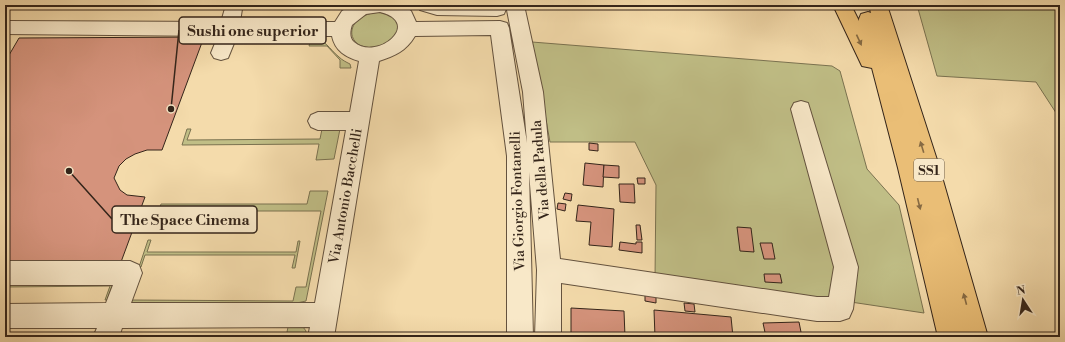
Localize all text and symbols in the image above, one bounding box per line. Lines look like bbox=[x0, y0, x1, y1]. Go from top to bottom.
callout: Sushi one superior bbox=[179, 17, 326, 44]
text: Sushi one superior bbox=[187, 22, 319, 41]
one-way arrow bbox=[856, 34, 862, 46]
street label: Via della Padula bbox=[528, 118, 554, 222]
street label: Via Antonio Bacchelli bbox=[325, 127, 367, 266]
street label: Via Giorgio Fontanelli bbox=[507, 130, 529, 272]
one-way arrow bbox=[919, 141, 925, 153]
road number: SS1 bbox=[914, 159, 944, 181]
one-way arrow bbox=[916, 198, 922, 211]
callout: The Space Cinema bbox=[112, 206, 257, 233]
text: The Space Cinema bbox=[120, 211, 251, 230]
north arrow bbox=[1003, 280, 1043, 320]
text: N bbox=[1015, 283, 1027, 299]
one-way arrow bbox=[961, 293, 967, 306]

